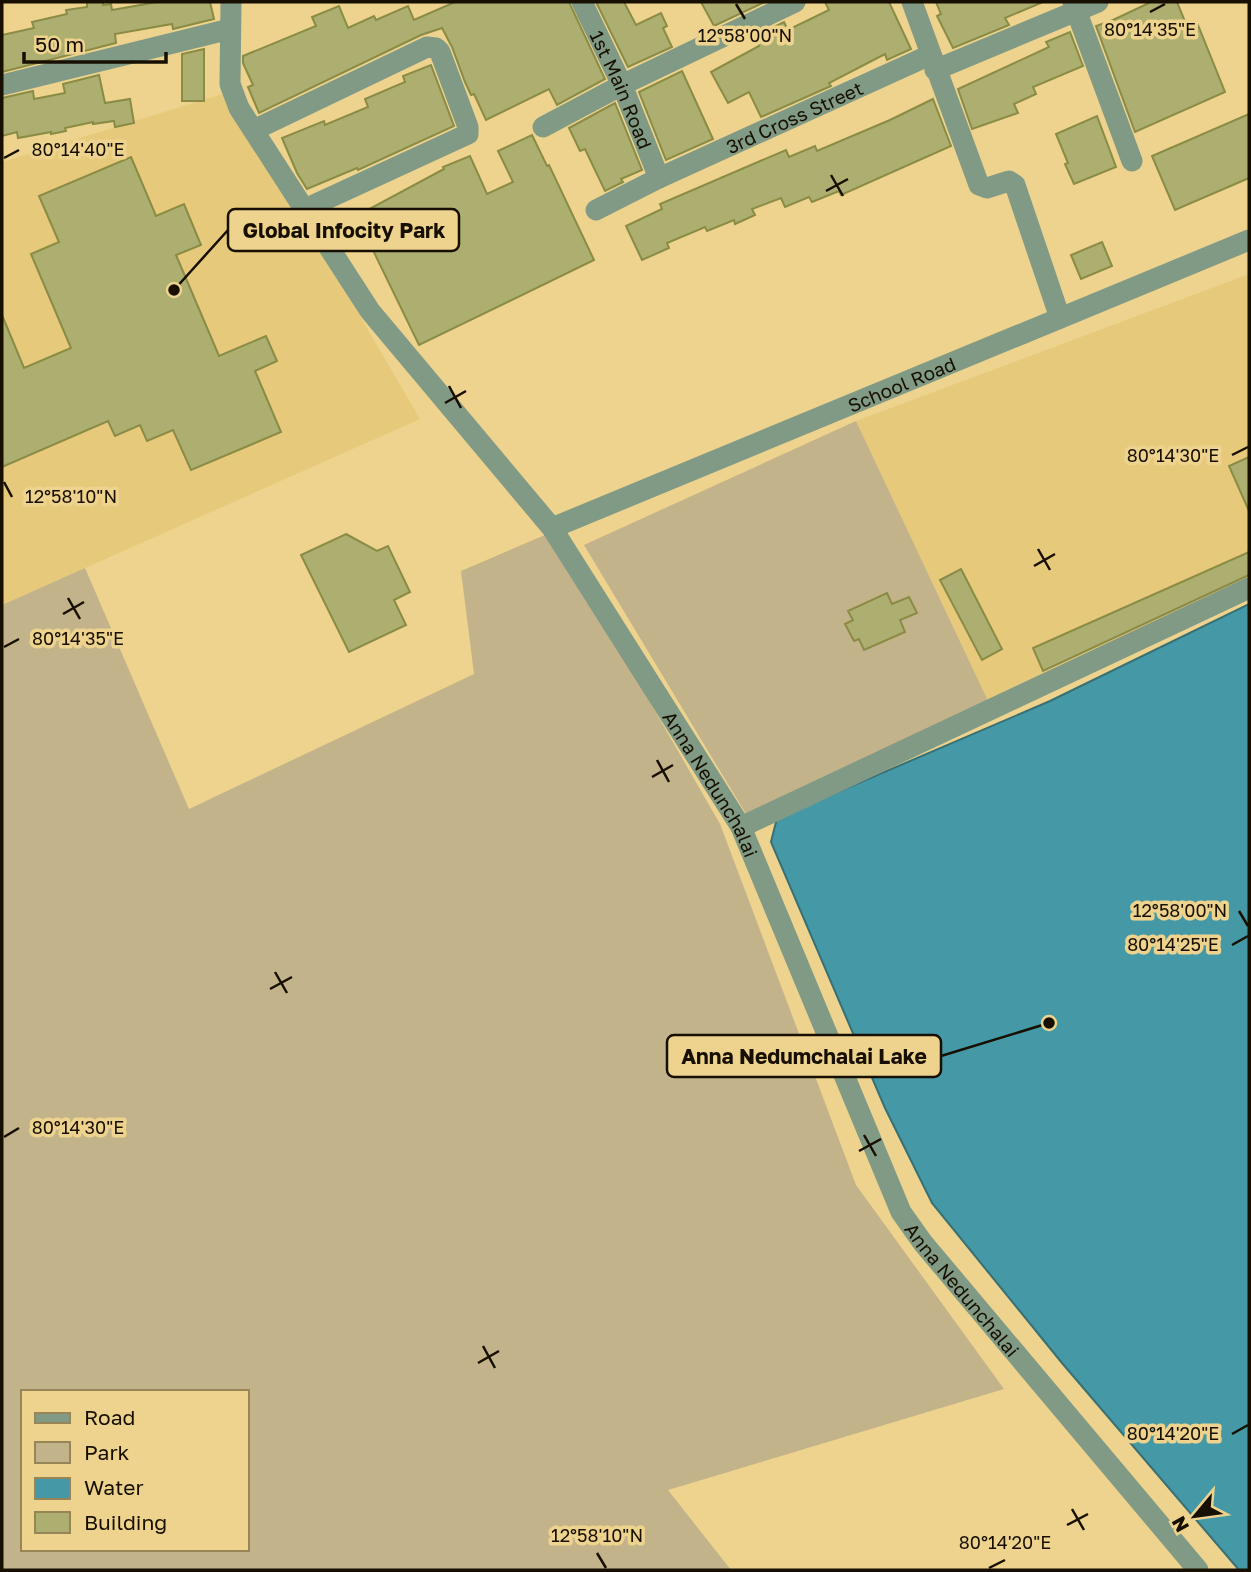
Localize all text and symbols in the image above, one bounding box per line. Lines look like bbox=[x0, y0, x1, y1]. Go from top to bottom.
text: 80°14'35"E bbox=[1104, 18, 1196, 40]
scale bar bbox=[24, 21, 166, 65]
text: 12°58'00"N bbox=[698, 24, 792, 46]
street label: 1st Main Road bbox=[586, 26, 658, 152]
text: 50 m bbox=[35, 31, 84, 57]
street label: 3rd Cross Street bbox=[722, 76, 866, 158]
text: 80°14'40"E bbox=[32, 138, 124, 160]
callout: Global Infocity Park bbox=[228, 209, 459, 251]
text: Global Infocity Park bbox=[243, 217, 445, 243]
street label: School Road bbox=[844, 351, 959, 416]
text: 80°14'30"E bbox=[1127, 444, 1219, 466]
text: 12°58'10"N bbox=[25, 485, 117, 507]
text: 80°14'35"E bbox=[32, 627, 124, 649]
street label: Anna Nedunchalai bbox=[659, 706, 764, 860]
text: 12°58'00"N bbox=[1133, 899, 1227, 921]
text: 80°14'25"E bbox=[1127, 933, 1219, 955]
callout: Anna Nedumchalai Lake bbox=[667, 1035, 941, 1077]
text: Anna Nedumchalai Lake bbox=[681, 1043, 927, 1069]
text: 80°14'30"E bbox=[32, 1116, 124, 1138]
street label: Anna Nedunchalai bbox=[901, 1218, 1025, 1361]
legend bbox=[21, 1390, 248, 1551]
text: Road bbox=[84, 1404, 135, 1430]
text: 80°14'20"E bbox=[1127, 1422, 1219, 1444]
text: Park bbox=[84, 1439, 130, 1465]
text: Water bbox=[84, 1474, 144, 1500]
north arrow bbox=[1160, 1481, 1230, 1551]
text: Building bbox=[84, 1509, 167, 1535]
text: N bbox=[1166, 1513, 1193, 1536]
text: 12°58'10"N bbox=[551, 1524, 643, 1546]
text: 80°14'20"E bbox=[959, 1531, 1051, 1553]

